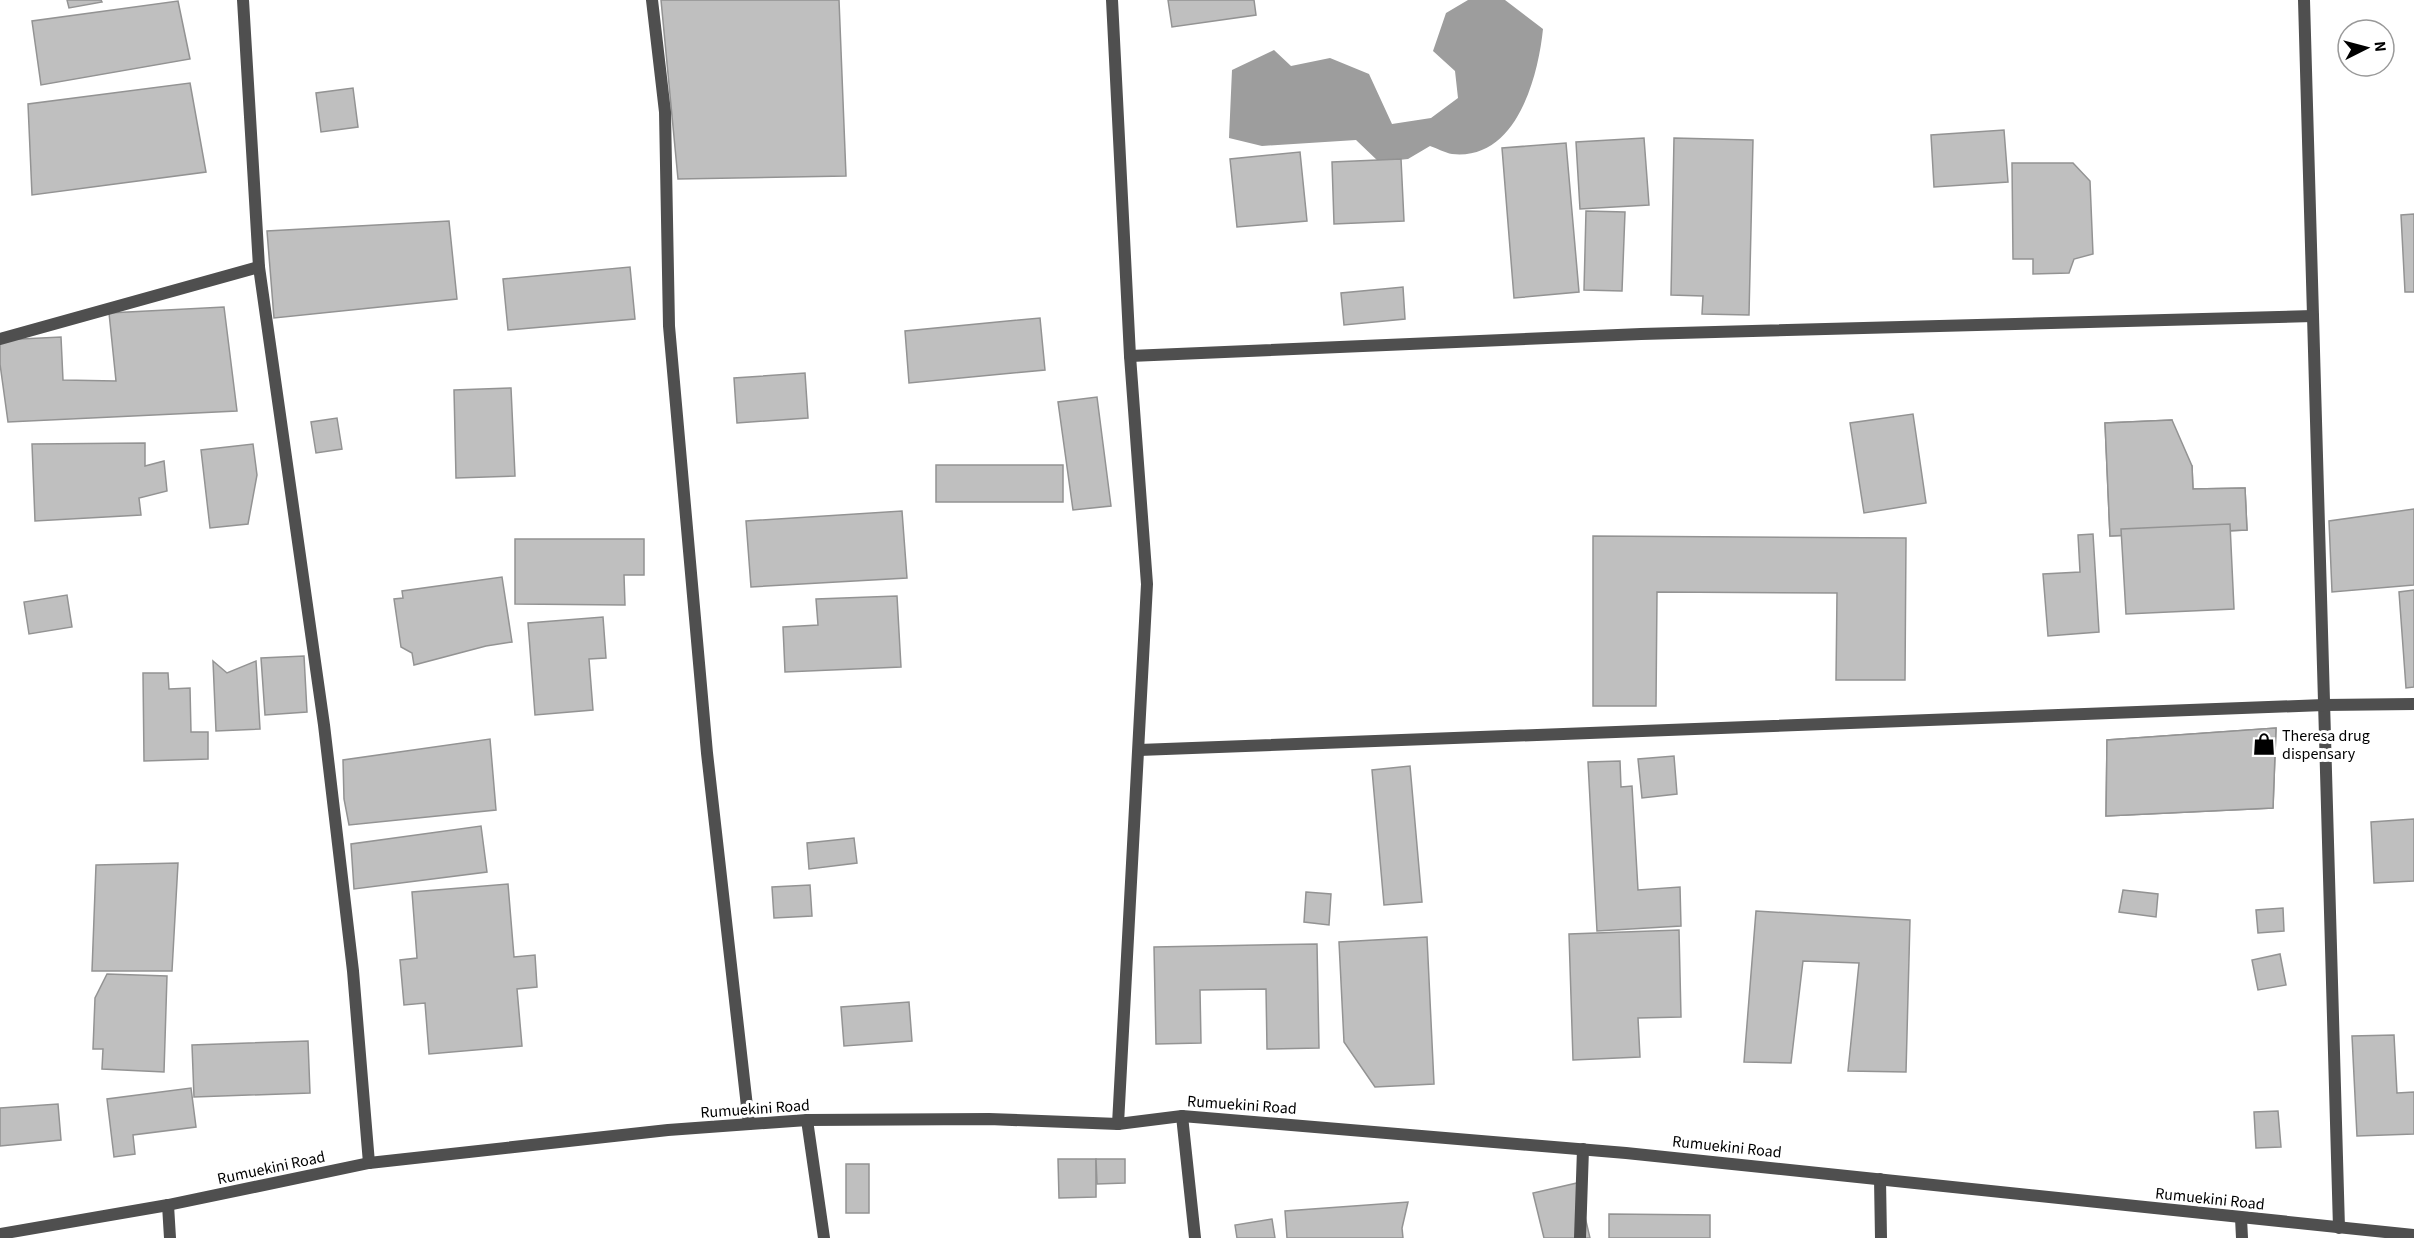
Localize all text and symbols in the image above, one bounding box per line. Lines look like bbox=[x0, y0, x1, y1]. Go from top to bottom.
north arrow bbox=[2336, 18, 2396, 78]
text: N bbox=[2368, 40, 2391, 53]
place label: Theresa drug dispensary bbox=[2282, 725, 2370, 765]
shop icon: Theresa drug dispensary bbox=[2251, 731, 2277, 757]
street label: Rumuekini Road bbox=[1186, 1090, 1297, 1120]
street label: Rumuekini Road bbox=[700, 1094, 811, 1124]
street label: Rumuekini Road bbox=[1671, 1130, 1783, 1164]
street label: Rumuekini Road bbox=[215, 1146, 327, 1190]
street label: Rumuekini Road bbox=[2154, 1182, 2266, 1216]

